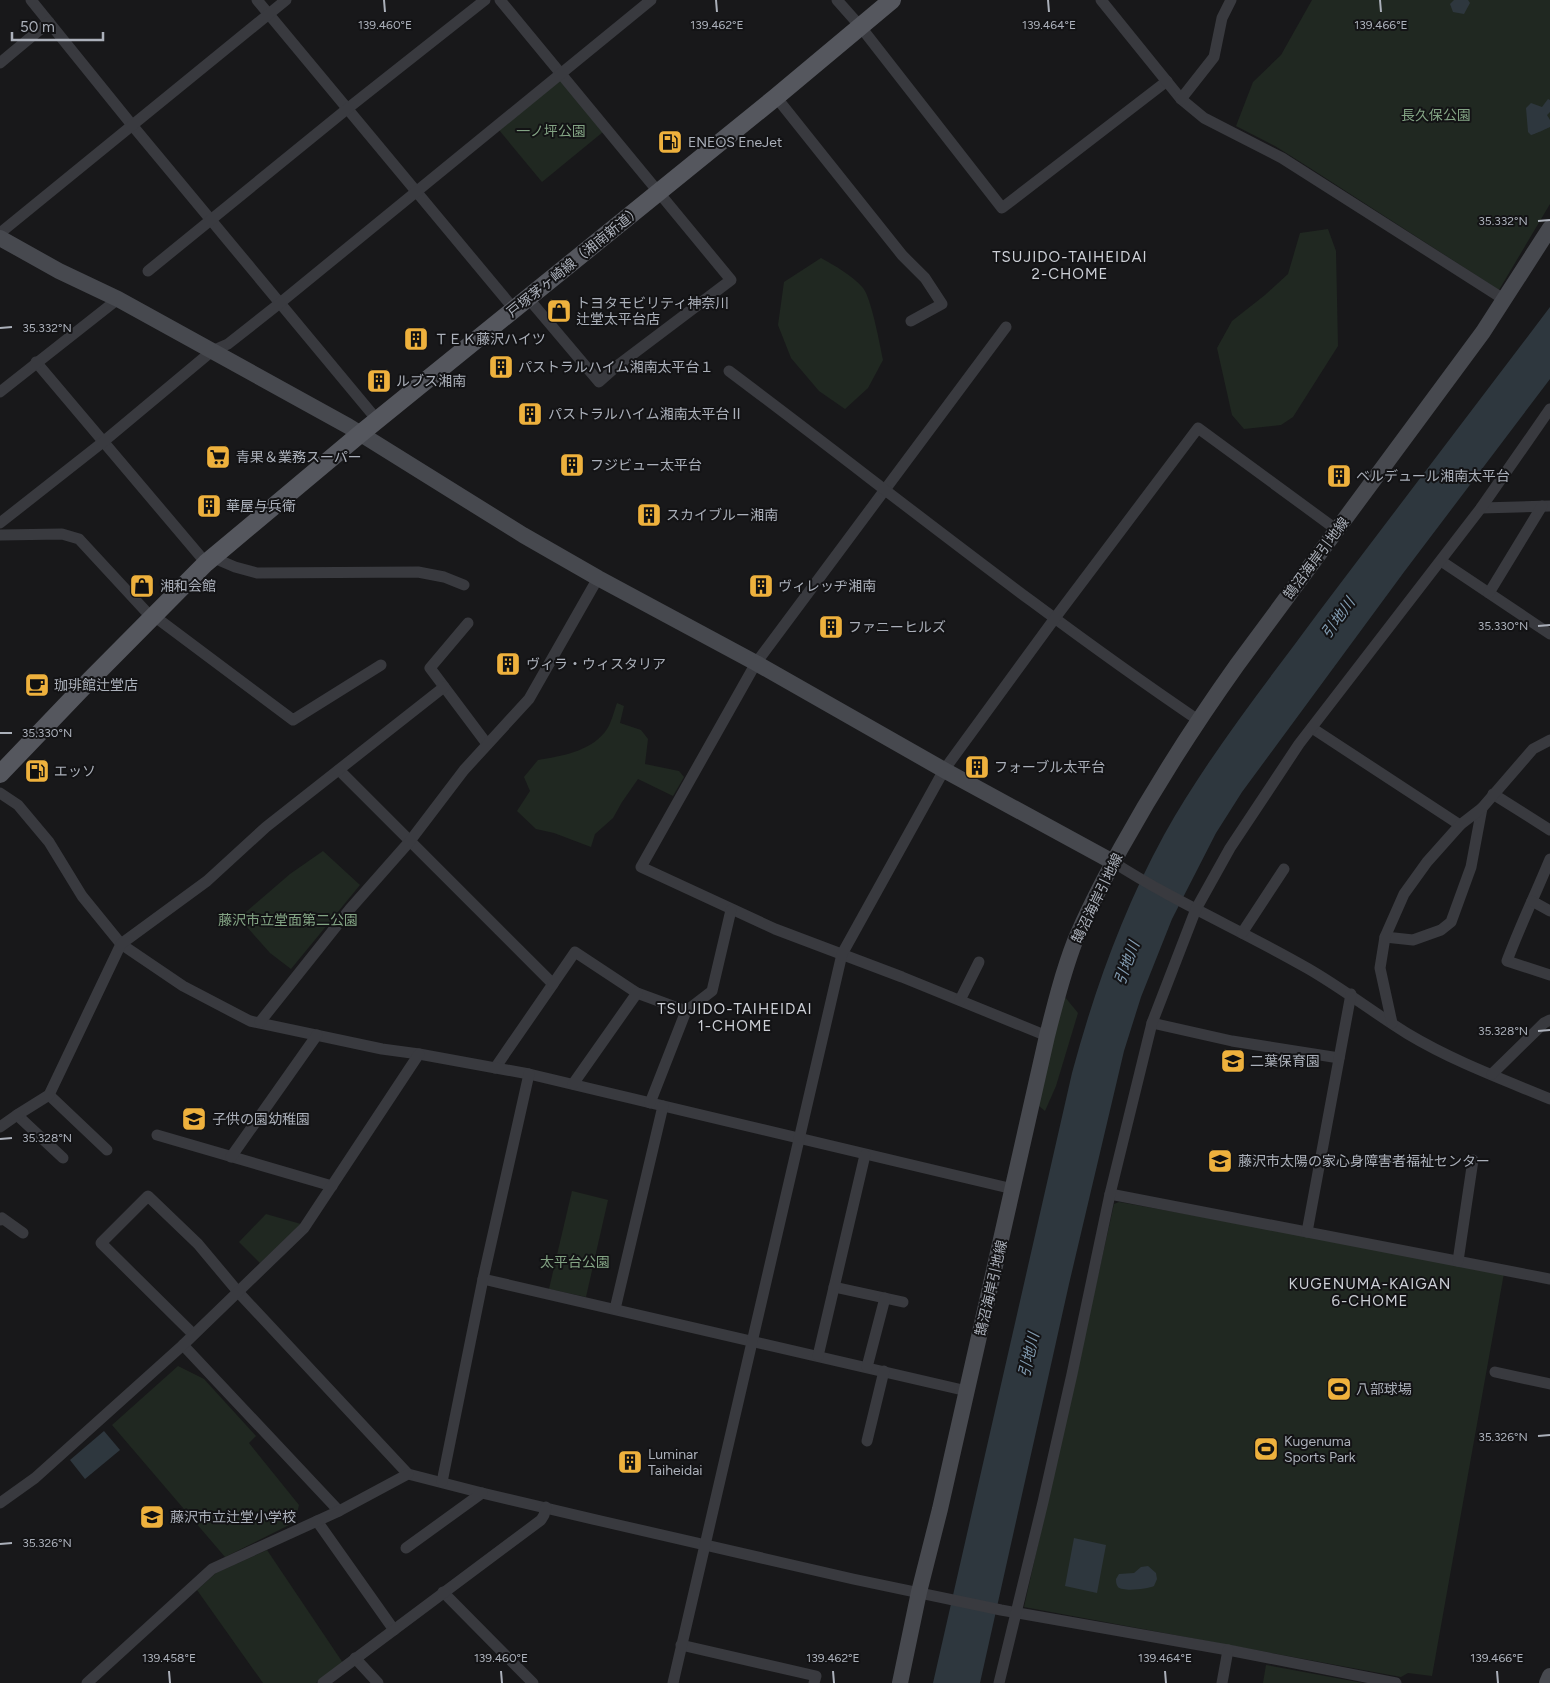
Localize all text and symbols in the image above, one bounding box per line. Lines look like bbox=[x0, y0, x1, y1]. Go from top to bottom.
scale bar bbox=[12, 10, 104, 42]
text: 50 m bbox=[20, 18, 55, 36]
text: 139.460°E bbox=[358, 18, 412, 32]
text: 139.462°E bbox=[690, 18, 744, 32]
text: 139.464°E bbox=[1022, 18, 1076, 32]
text: 139.466°E bbox=[1354, 18, 1408, 32]
park label: 長久保公園 bbox=[1401, 107, 1471, 124]
park label: 一ノ坪公園 bbox=[516, 123, 586, 140]
fuel station icon: ENEOS EneJet bbox=[657, 129, 683, 155]
place label: ENEOS EneJet bbox=[688, 134, 782, 151]
street label: 戸塚茅ヶ崎線（湘南新道） bbox=[504, 202, 645, 321]
text: 35.332°N bbox=[1478, 214, 1528, 228]
district label: TSUJIDO-TAIHEIDAI 2-CHOME bbox=[992, 248, 1148, 283]
place label: トヨタモビリティ神奈川 辻堂太平台店 bbox=[576, 295, 729, 328]
shop icon: トヨタモビリティ神奈川 辻堂太平台店 bbox=[546, 298, 572, 324]
text: 35.332°N bbox=[22, 321, 72, 335]
building icon: ＴＥＫ藤沢ハイツ bbox=[403, 326, 429, 352]
place label: ＴＥＫ藤沢ハイツ bbox=[434, 331, 546, 348]
building icon: パストラルハイム湘南太平台１ bbox=[488, 354, 514, 380]
place label: パストラルハイム湘南太平台１ bbox=[518, 359, 713, 376]
building icon: ルブス湘南 bbox=[366, 368, 392, 394]
place label: ルブス湘南 bbox=[396, 373, 466, 390]
building icon: パストラルハイム湘南太平台Ⅱ bbox=[517, 401, 543, 427]
place label: パストラルハイム湘南太平台Ⅱ bbox=[548, 406, 743, 423]
supermarket icon: 青果＆業務スーパー bbox=[205, 444, 231, 470]
place label: 青果＆業務スーパー bbox=[236, 449, 362, 466]
building icon: フジビュー太平台 bbox=[559, 452, 585, 478]
place label: フジビュー太平台 bbox=[590, 457, 702, 474]
building icon: ベルデュール湘南太平台 bbox=[1326, 463, 1352, 489]
place label: ベルデュール湘南太平台 bbox=[1356, 468, 1510, 485]
building icon: 華屋与兵衛 bbox=[196, 493, 222, 519]
place label: 華屋与兵衛 bbox=[226, 498, 296, 515]
building icon: スカイブルー湘南 bbox=[636, 502, 662, 528]
place label: スカイブルー湘南 bbox=[666, 507, 778, 524]
street label: 鵠沼海岸引地線 bbox=[1280, 514, 1353, 603]
shop icon: 湘和会館 bbox=[129, 573, 155, 599]
building icon: ヴィレッヂ湘南 bbox=[748, 573, 774, 599]
place label: 湘和会館 bbox=[160, 578, 216, 595]
place label: ヴィレッヂ湘南 bbox=[778, 578, 876, 595]
water label: 引地川 bbox=[1317, 593, 1360, 641]
building icon: ファニーヒルズ bbox=[818, 614, 844, 640]
place label: ファニーヒルズ bbox=[848, 619, 946, 636]
text: 35.330°N bbox=[1478, 619, 1528, 633]
building icon: ヴィラ・ウィスタリア bbox=[495, 651, 521, 677]
place label: ヴィラ・ウィスタリア bbox=[526, 656, 666, 673]
cafe icon: 珈琲館辻堂店 bbox=[24, 672, 50, 698]
place label: 珈琲館辻堂店 bbox=[54, 677, 138, 694]
text: 35.330°N bbox=[22, 726, 72, 740]
building icon: フォーブル太平台 bbox=[964, 754, 990, 780]
fuel station icon: エッソ bbox=[24, 758, 50, 784]
place label: フォーブル太平台 bbox=[994, 759, 1105, 776]
place label: エッソ bbox=[54, 763, 96, 780]
street label: 鵠沼海岸引地線 bbox=[1068, 850, 1127, 946]
park label: 藤沢市立堂面第二公園 bbox=[218, 912, 358, 929]
water label: 引地川 bbox=[1111, 937, 1144, 987]
district label: TSUJIDO-TAIHEIDAI 1-CHOME bbox=[657, 1000, 813, 1035]
text: 35.328°N bbox=[1478, 1024, 1528, 1038]
school or university icon: 二葉保育園 bbox=[1220, 1048, 1246, 1074]
place label: 二葉保育園 bbox=[1250, 1053, 1320, 1070]
school or university icon: 子供の園幼稚園 bbox=[181, 1106, 207, 1132]
place label: 子供の園幼稚園 bbox=[212, 1111, 310, 1128]
text: 35.328°N bbox=[22, 1131, 72, 1145]
school or university icon: 藤沢市太陽の家心身障害者福祉センター bbox=[1207, 1148, 1233, 1174]
place label: 藤沢市太陽の家心身障害者福祉センター bbox=[1238, 1153, 1490, 1170]
street label: 鵠沼海岸引地線 bbox=[972, 1238, 1011, 1338]
park label: 太平台公園 bbox=[540, 1254, 610, 1271]
district label: KUGENUMA-KAIGAN 6-CHOME bbox=[1289, 1275, 1451, 1310]
water label: 引地川 bbox=[1015, 1329, 1043, 1379]
sports icon: 八部球場 bbox=[1326, 1376, 1352, 1402]
place label: 八部球場 bbox=[1356, 1381, 1412, 1398]
text: 35.326°N bbox=[1478, 1430, 1528, 1444]
place label: Kugenuma Sports Park bbox=[1284, 1433, 1356, 1466]
sports icon: Kugenuma Sports Park bbox=[1253, 1436, 1279, 1462]
place label: Luminar Taiheidai bbox=[648, 1446, 703, 1479]
building icon: Luminar Taiheidai bbox=[617, 1449, 643, 1475]
school or university icon: 藤沢市立辻堂小学校 bbox=[139, 1504, 165, 1530]
place label: 藤沢市立辻堂小学校 bbox=[170, 1509, 296, 1526]
text: 35.326°N bbox=[22, 1536, 72, 1550]
text: 139.458°E bbox=[142, 1651, 196, 1665]
text: 139.460°E bbox=[474, 1651, 528, 1665]
text: 139.462°E bbox=[806, 1651, 860, 1665]
text: 139.464°E bbox=[1138, 1651, 1192, 1665]
text: 139.466°E bbox=[1470, 1651, 1524, 1665]

